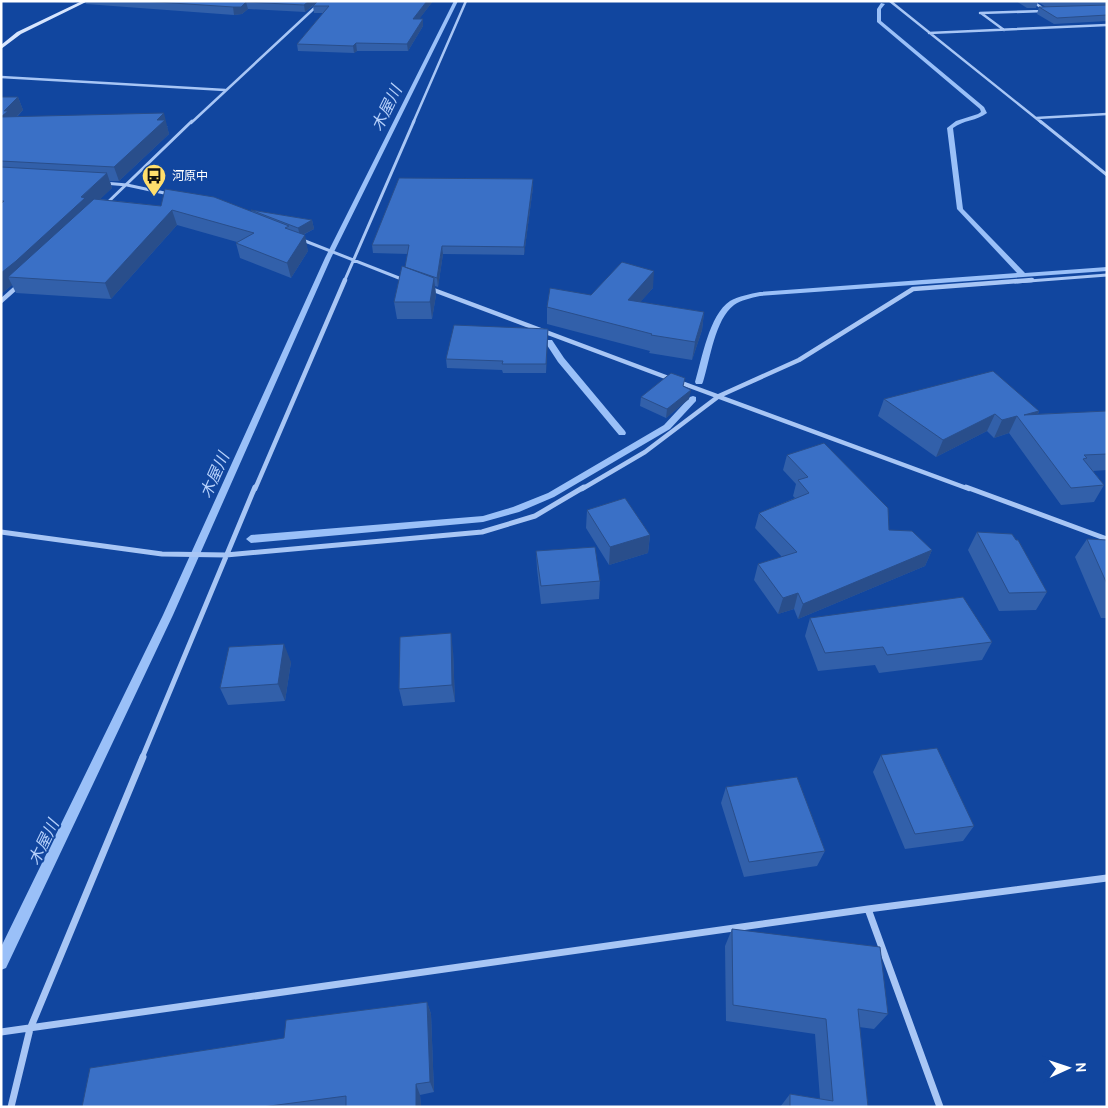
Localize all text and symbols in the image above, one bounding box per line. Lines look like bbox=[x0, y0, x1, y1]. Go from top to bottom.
water label: 木屋川 bbox=[367, 81, 406, 134]
bus stop icon: 河原中 bbox=[141, 163, 167, 197]
place label: 河原中 bbox=[172, 168, 208, 183]
water label: 木屋川 bbox=[196, 448, 234, 501]
water label: 木屋川 bbox=[24, 815, 63, 868]
north arrow bbox=[1043, 1043, 1093, 1093]
text: N bbox=[1072, 1062, 1090, 1073]

